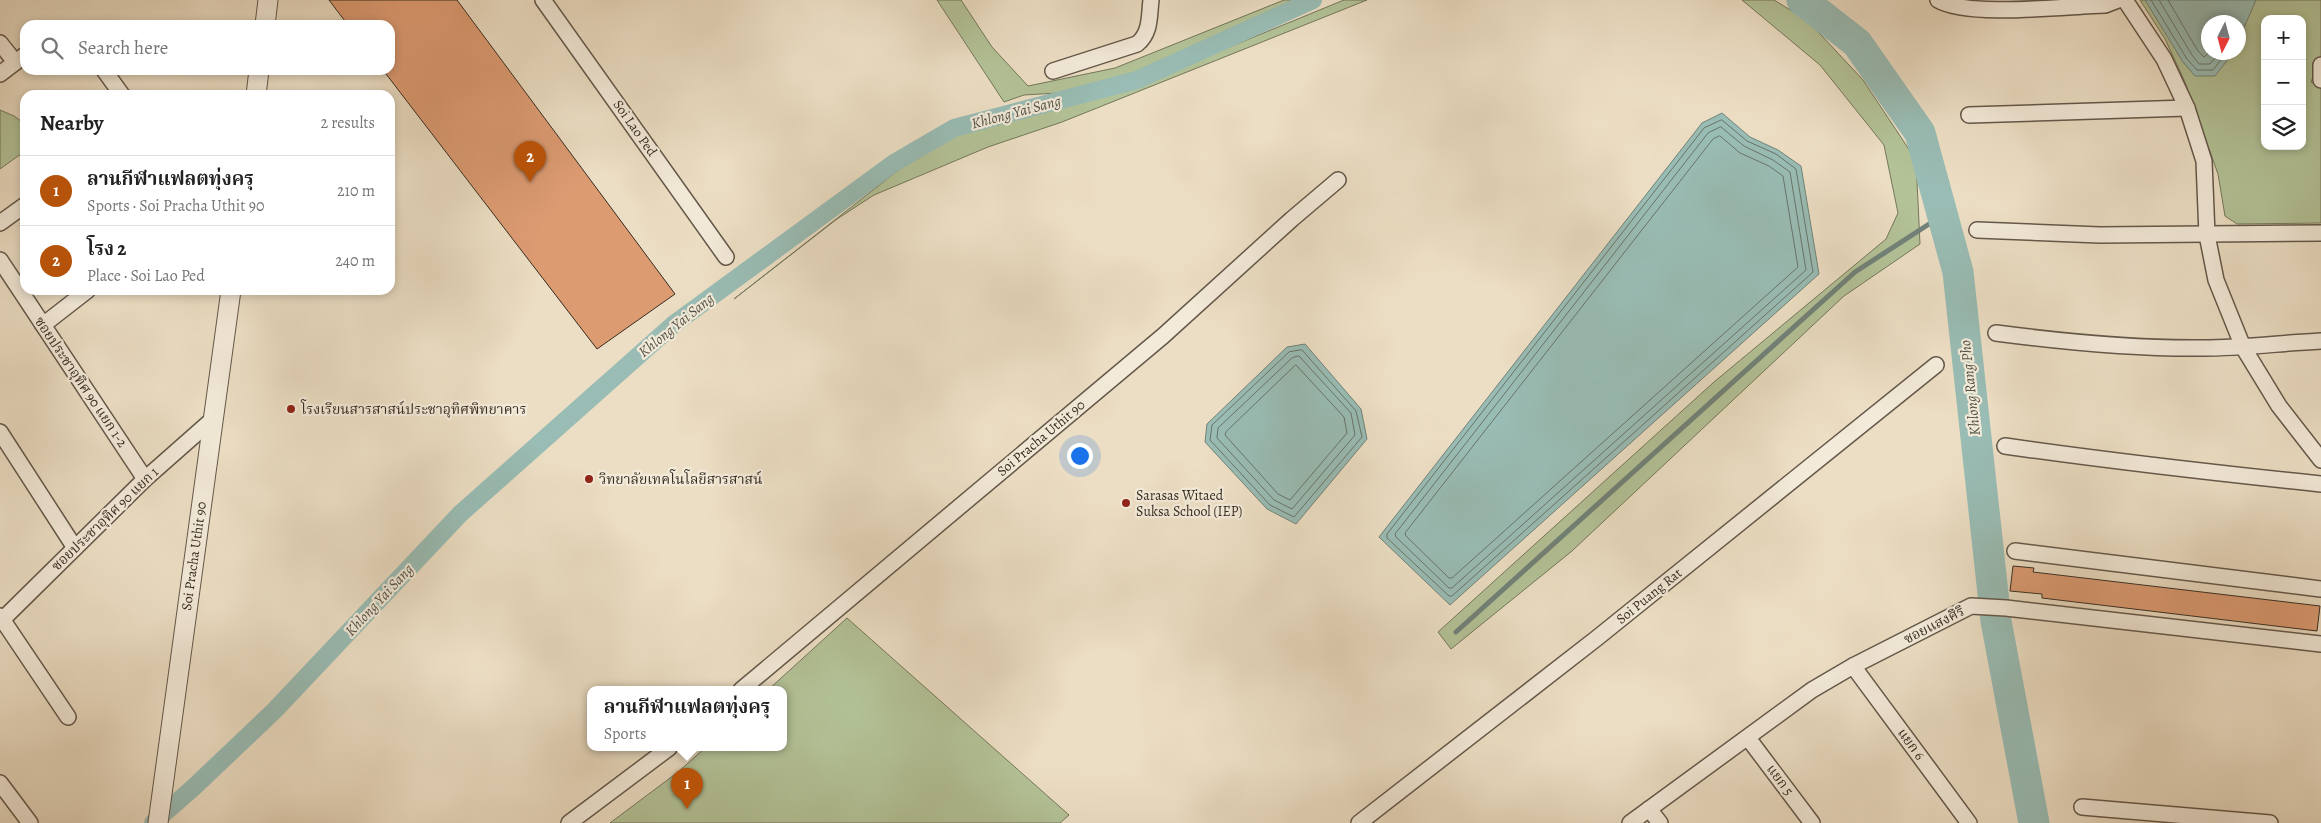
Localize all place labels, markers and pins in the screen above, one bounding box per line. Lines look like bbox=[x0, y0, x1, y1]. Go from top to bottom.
pin: 2 bbox=[514, 141, 546, 182]
place label: โรงเรียนสารสาสน์ประชาอุทิศพิทยาคาร bbox=[300, 399, 526, 419]
marker: โรงเรียนสารสาสน์ประชาอุทิศพิทยาคาร bbox=[285, 403, 297, 415]
place label: วิทยาลัยเทคโนโลยีสารสาสน์ bbox=[599, 469, 762, 489]
marker: วิทยาลัยเทคโนโลยีสารสาสน์ bbox=[583, 473, 595, 485]
place label: Sarasas Witaed Suksa School (IEP) bbox=[1136, 486, 1242, 521]
marker: Sarasas Witaed Suksa School (IEP) bbox=[1120, 497, 1132, 509]
pin: 1 bbox=[671, 768, 703, 809]

